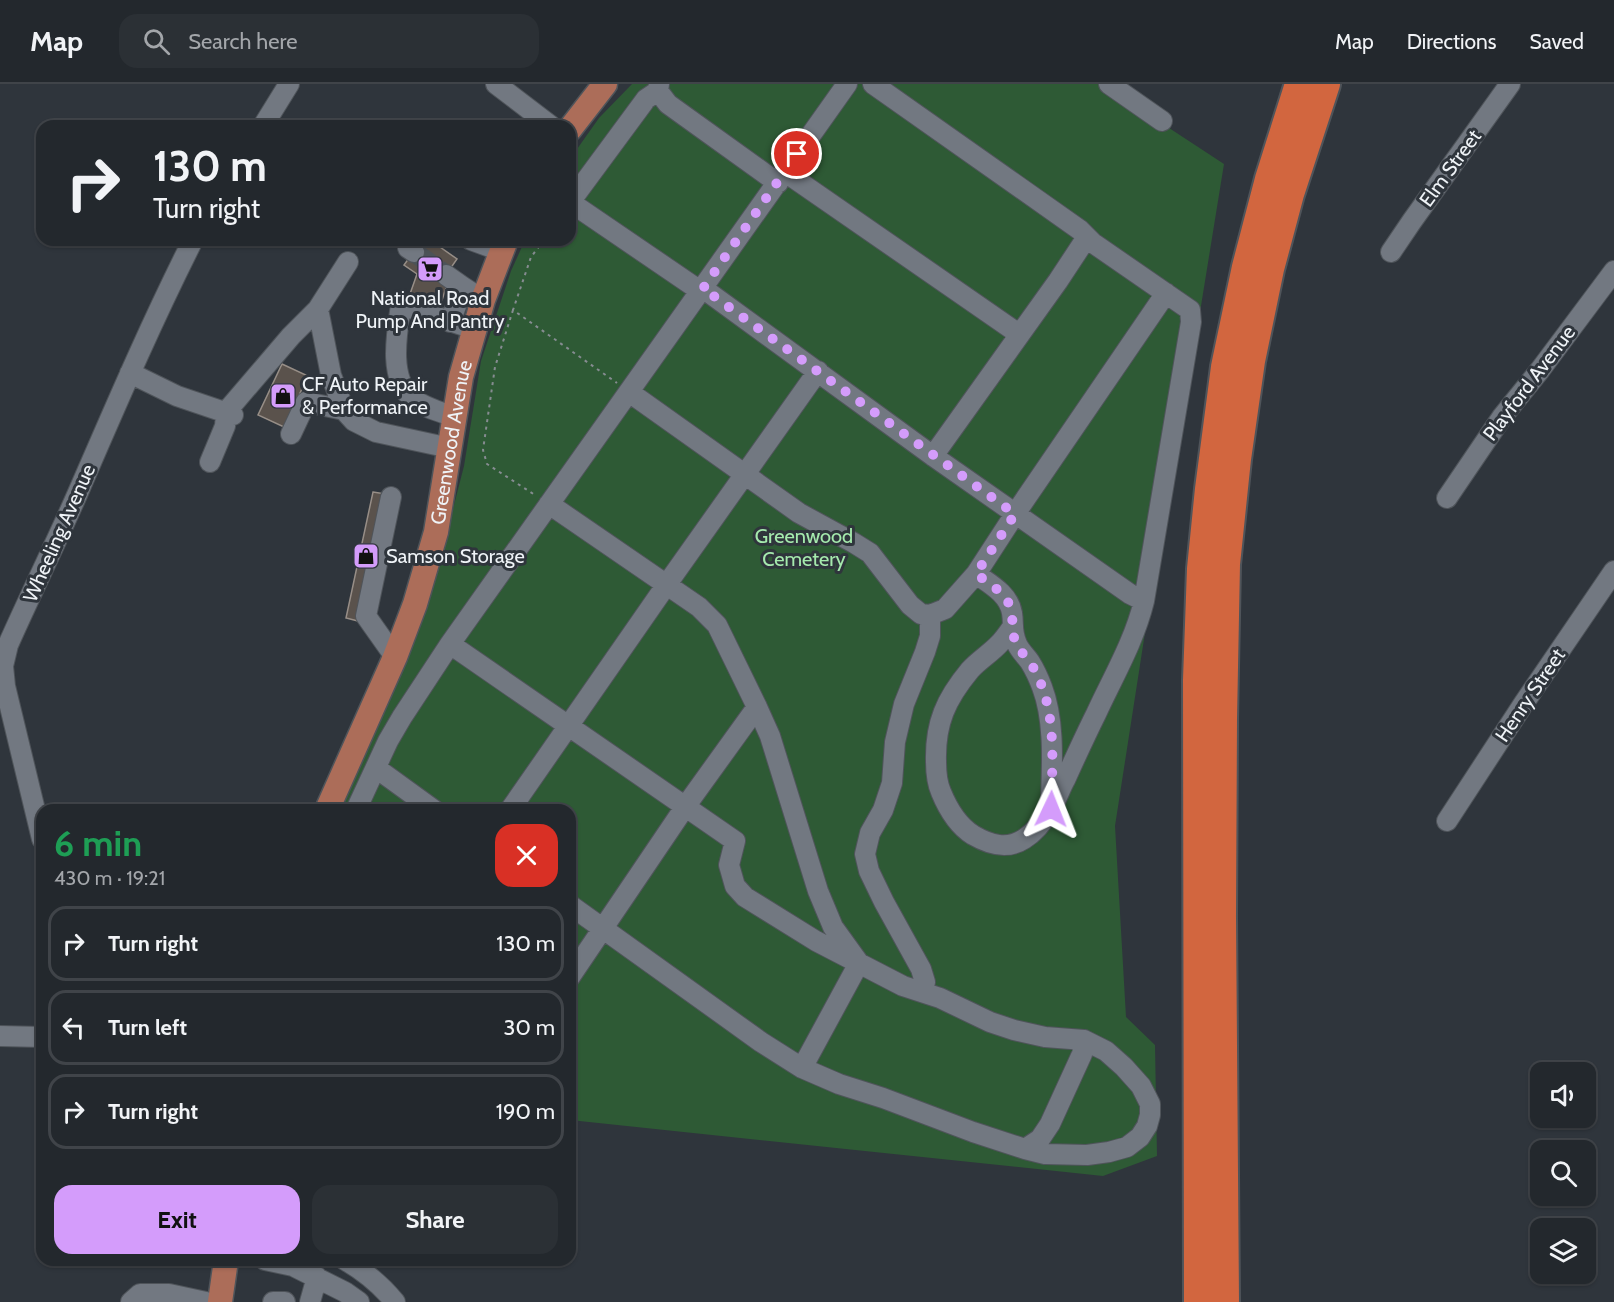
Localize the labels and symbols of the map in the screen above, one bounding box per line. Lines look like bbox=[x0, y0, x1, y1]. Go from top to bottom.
street label: Elm Street bbox=[1414, 125, 1486, 211]
pin bbox=[771, 128, 822, 179]
supermarket icon: National Road Pump And Pantry bbox=[415, 254, 445, 284]
place label: National Road Pump And Pantry bbox=[355, 286, 505, 333]
street label: Playford Avenue bbox=[1478, 321, 1580, 445]
street label: Greenwood Avenue bbox=[425, 357, 477, 526]
place label: CF Auto Repair & Performance bbox=[302, 372, 428, 419]
shop icon: CF Auto Repair & Performance bbox=[268, 381, 298, 411]
street label: Wheeling Avenue bbox=[18, 460, 100, 606]
park label: Greenwood Cemetery bbox=[755, 524, 853, 571]
shop icon: Samson Storage bbox=[351, 541, 381, 571]
place label: Samson Storage bbox=[386, 544, 525, 568]
street label: Henry Street bbox=[1490, 643, 1570, 746]
position arrow bbox=[1019, 777, 1083, 841]

